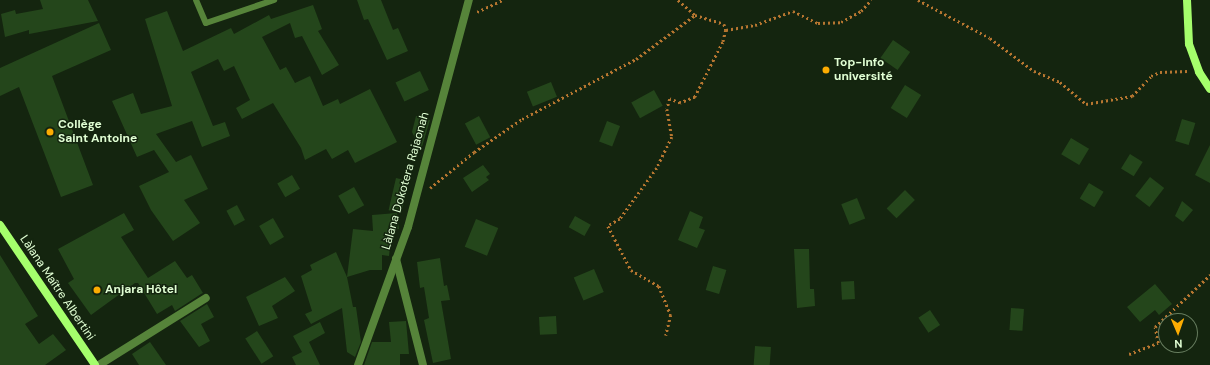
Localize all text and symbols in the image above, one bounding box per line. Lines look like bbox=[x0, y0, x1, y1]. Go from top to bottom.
place label: Top-Info université bbox=[834, 56, 893, 84]
marker: Top-Info université bbox=[821, 65, 831, 75]
street label: Làlana Dokotera Rajaonah bbox=[379, 111, 433, 251]
place label: Collège Saint Antoine bbox=[58, 118, 137, 146]
marker: Collège Saint Antoine bbox=[45, 127, 55, 137]
street label: Làlana Maître Albertini bbox=[16, 233, 98, 343]
place label: Anjara Hôtel bbox=[105, 283, 177, 297]
marker: Anjara Hôtel bbox=[92, 285, 102, 295]
north arrow bbox=[1158, 313, 1198, 353]
text: N bbox=[1174, 337, 1183, 351]

